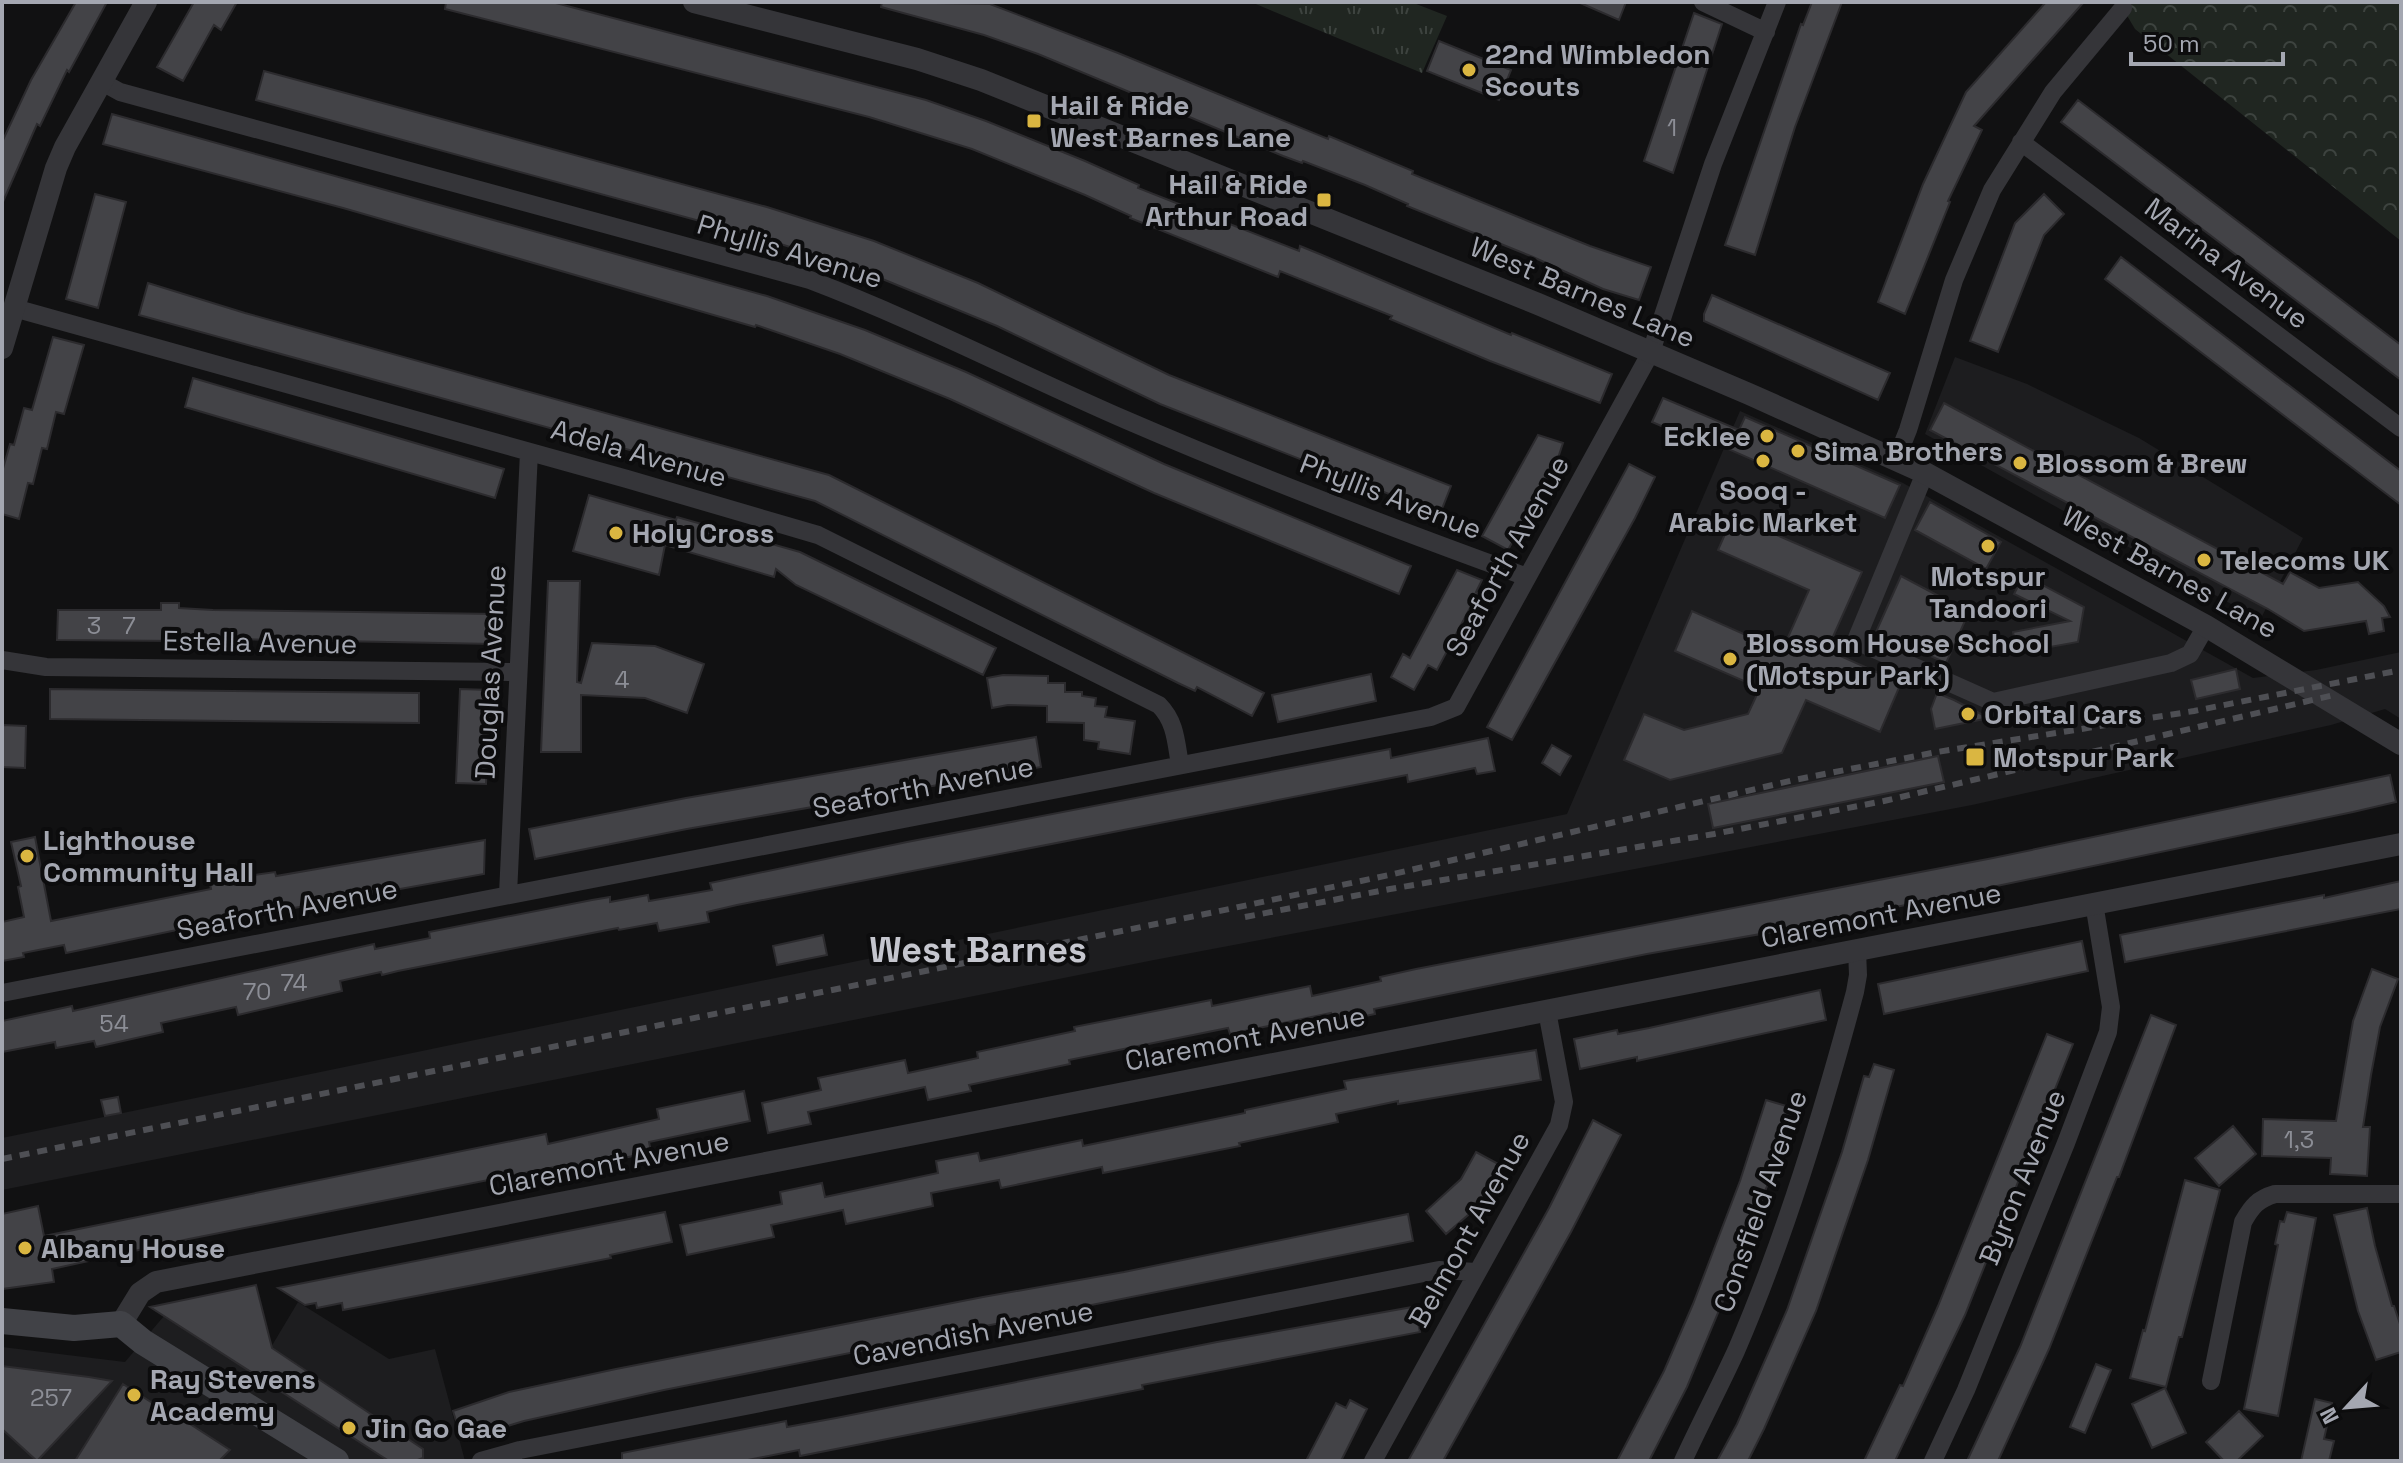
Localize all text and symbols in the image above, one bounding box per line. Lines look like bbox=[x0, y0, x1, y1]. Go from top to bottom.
scale bar bbox=[2131, 16, 2283, 66]
text: 50 m bbox=[2143, 28, 2200, 59]
place label: 22nd Wimbledon Scouts bbox=[1485, 36, 1711, 104]
marker: 22nd Wimbledon Scouts bbox=[1460, 61, 1478, 79]
place label: Hail & Ride West Barnes Lane bbox=[1050, 87, 1291, 155]
marker: Hail & Ride West Barnes Lane bbox=[1025, 112, 1043, 130]
house number: 1 bbox=[1667, 112, 1677, 143]
place label: Hail & Ride Arthur Road bbox=[1145, 166, 1308, 234]
street label: Marina Avenue bbox=[2138, 189, 2316, 337]
marker: Hail & Ride Arthur Road bbox=[1315, 191, 1333, 209]
street label: Phyllis Avenue bbox=[693, 206, 887, 296]
street label: West Barnes Lane bbox=[1465, 228, 1701, 356]
street label: Adela Avenue bbox=[547, 411, 731, 495]
place label: Ecklee bbox=[1664, 418, 1751, 454]
marker: Ecklee bbox=[1758, 427, 1776, 445]
place label: Sima Brothers bbox=[1814, 433, 2003, 469]
marker: Sima Brothers bbox=[1789, 442, 1807, 460]
street label: Phyllis Avenue bbox=[1295, 445, 1487, 547]
place label: Blossom & Brew bbox=[2036, 445, 2248, 481]
street label: Seaforth Avenue bbox=[1437, 449, 1577, 663]
marker: Sooq - Arabic Market bbox=[1754, 452, 1772, 470]
marker: Blossom & Brew bbox=[2011, 454, 2029, 472]
place label: Sooq - Arabic Market bbox=[1669, 472, 1857, 540]
street label: West Barnes Lane bbox=[2056, 498, 2284, 646]
place label: Holy Cross bbox=[632, 515, 774, 551]
marker: Holy Cross bbox=[607, 524, 625, 542]
marker: Motspur Tandoori bbox=[1979, 537, 1997, 555]
place label: Telecoms UK bbox=[2220, 542, 2390, 578]
marker: Telecoms UK bbox=[2195, 551, 2213, 569]
place label: Motspur Tandoori bbox=[1929, 558, 2047, 626]
street label: Douglas Avenue bbox=[466, 564, 514, 780]
house number: 3 bbox=[87, 610, 101, 641]
house number: 7 bbox=[122, 610, 136, 641]
street label: Estella Avenue bbox=[162, 622, 358, 662]
place label: Blossom House School (Motspur Park) bbox=[1746, 625, 2050, 693]
marker: Blossom House School (Motspur Park) bbox=[1721, 650, 1739, 668]
house number: 4 bbox=[615, 664, 630, 695]
place label: Orbital Cars bbox=[1984, 696, 2142, 732]
marker: Orbital Cars bbox=[1959, 705, 1977, 723]
place label: Motspur Park bbox=[1993, 739, 2175, 775]
marker: Motspur Park bbox=[1964, 746, 1986, 768]
street label: Seaforth Avenue bbox=[809, 748, 1037, 826]
place label: Lighthouse Community Hall bbox=[43, 822, 254, 890]
marker: Lighthouse Community Hall bbox=[18, 847, 36, 865]
street label: Seaforth Avenue bbox=[173, 870, 401, 948]
street label: Claremont Avenue bbox=[1758, 874, 2004, 956]
district label: West Barnes bbox=[869, 927, 1087, 973]
house number: 74 bbox=[280, 967, 308, 998]
house number: 70 bbox=[243, 976, 271, 1007]
street label: Claremont Avenue bbox=[1122, 997, 1368, 1079]
house number: 54 bbox=[99, 1008, 129, 1039]
street label: Byron Avenue bbox=[1970, 1084, 2074, 1270]
street label: Consfield Avenue bbox=[1705, 1085, 1815, 1317]
street label: Claremont Avenue bbox=[486, 1122, 732, 1204]
house number: 1,3 bbox=[2284, 1124, 2314, 1155]
street label: Belmont Avenue bbox=[1400, 1125, 1538, 1333]
place label: Albany House bbox=[41, 1230, 225, 1266]
marker: Albany House bbox=[16, 1239, 34, 1257]
street label: Cavendish Avenue bbox=[850, 1292, 1096, 1374]
place label: Ray Stevens Academy bbox=[150, 1361, 316, 1429]
north arrow bbox=[2307, 1367, 2387, 1447]
house number: 257 bbox=[30, 1382, 72, 1413]
marker: Ray Stevens Academy bbox=[125, 1386, 143, 1404]
text: N bbox=[2313, 1403, 2345, 1429]
place label: Jin Go Gae bbox=[365, 1410, 507, 1446]
marker: Jin Go Gae bbox=[340, 1419, 358, 1437]

